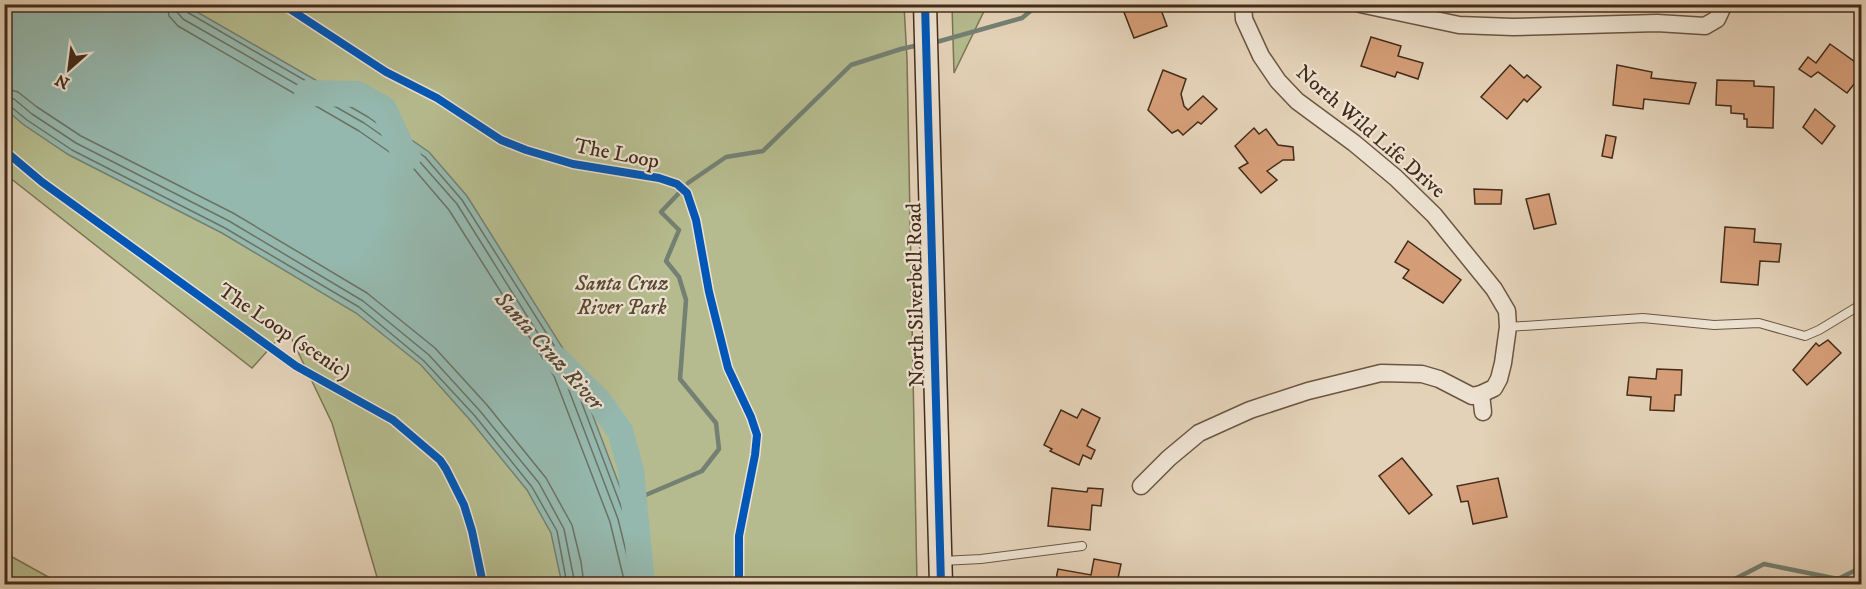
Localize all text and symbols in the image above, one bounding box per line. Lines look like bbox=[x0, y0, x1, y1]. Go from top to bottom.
north arrow bbox=[39, 39, 99, 99]
street label: North Wild Life Drive bbox=[1290, 60, 1451, 204]
text: N bbox=[52, 69, 73, 93]
street label: The Loop bbox=[572, 133, 662, 175]
street label: North Silverbell Road bbox=[901, 202, 931, 387]
park label: Santa Cruz River Park bbox=[574, 271, 669, 321]
street label: The Loop (scenic) bbox=[213, 278, 356, 386]
water label: Santa Cruz River bbox=[488, 285, 611, 417]

